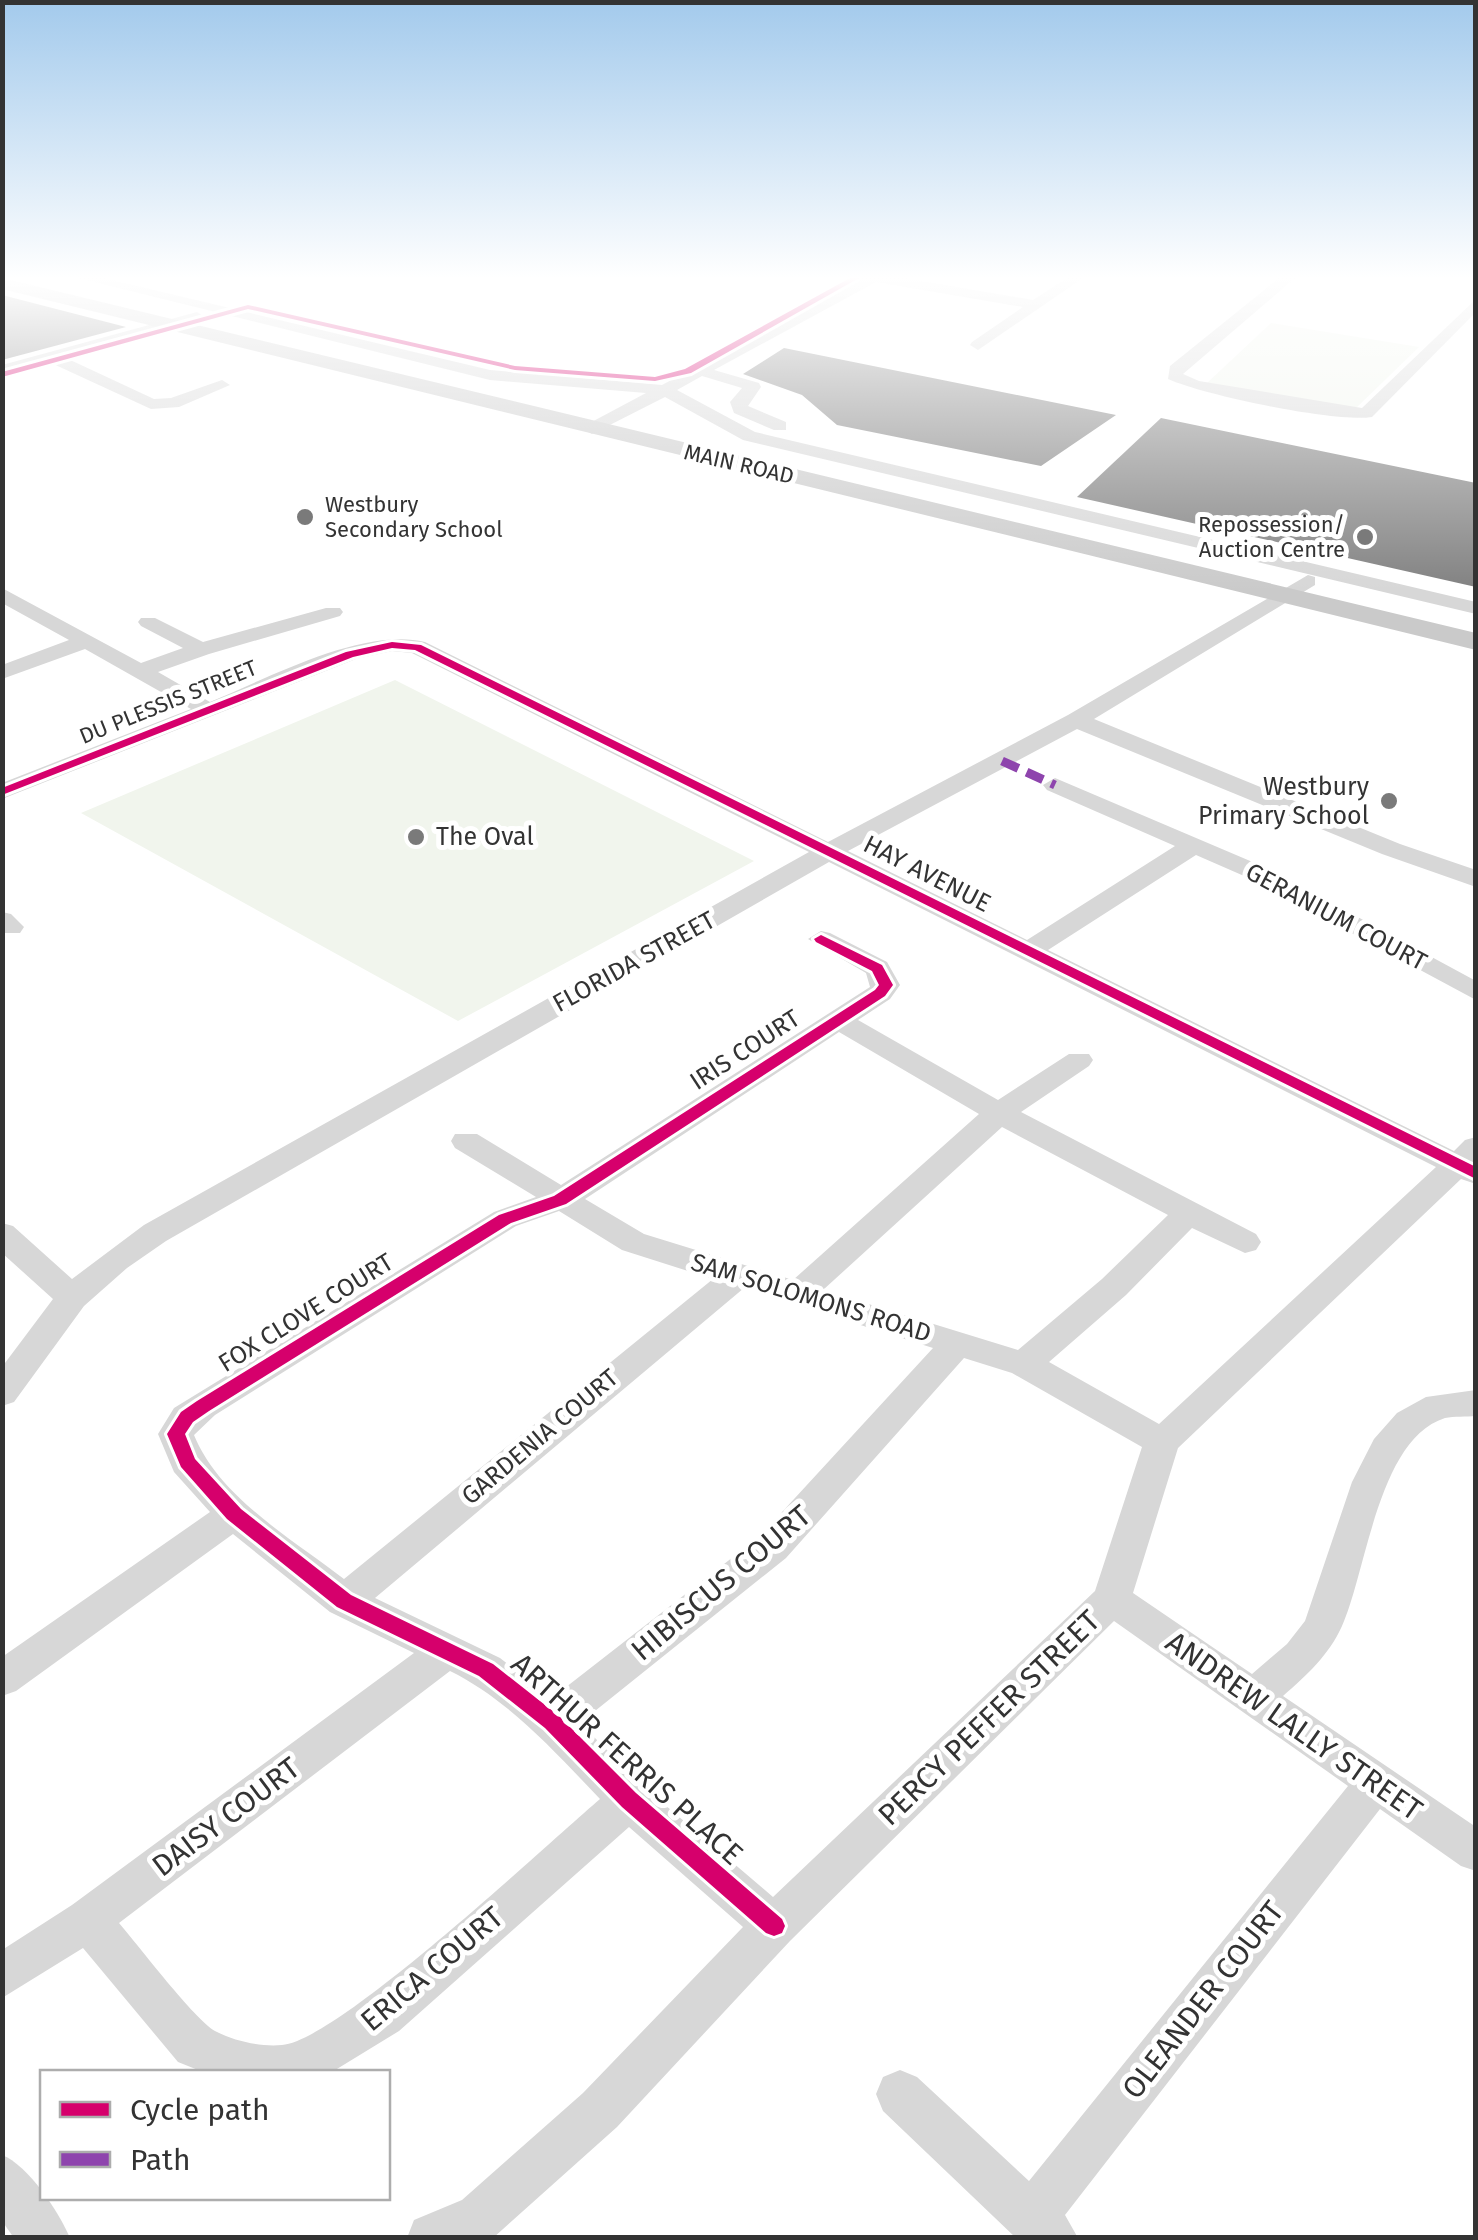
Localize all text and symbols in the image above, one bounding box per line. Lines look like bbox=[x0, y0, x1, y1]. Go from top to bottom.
street label: MAIN ROAD bbox=[681, 438, 797, 490]
place label: Westbury Secondary School bbox=[325, 491, 503, 543]
marker: Westbury Secondary School bbox=[294, 506, 316, 528]
place label: Repossession/ Auction Centre bbox=[1198, 511, 1345, 563]
marker: Repossession/ Auction Centre bbox=[1354, 526, 1376, 548]
street label: DU PLESSIS STREET bbox=[75, 654, 261, 750]
place label: Westbury Primary School bbox=[1198, 772, 1370, 831]
marker: Westbury Primary School bbox=[1378, 790, 1400, 812]
place label: The Oval bbox=[436, 822, 534, 852]
marker: The Oval bbox=[405, 826, 427, 848]
street label: HAY AVENUE bbox=[858, 829, 996, 919]
street label: GERANIUM COURT bbox=[1240, 857, 1432, 977]
street label: FLORIDA STREET bbox=[548, 905, 720, 1019]
street label: IRIS COURT bbox=[684, 1003, 806, 1097]
street label: FOX CLOVE COURT bbox=[213, 1247, 399, 1379]
street label: SAM SOLOMONS ROAD bbox=[687, 1247, 935, 1349]
street label: GARDENIA COURT bbox=[456, 1363, 624, 1511]
street label: HIBISCUS COURT bbox=[624, 1497, 818, 1668]
street label: PERCY PEFFER STREET bbox=[871, 1603, 1108, 1833]
street label: ANDREW LALLY STREET bbox=[1159, 1624, 1430, 1828]
street label: ARTHUR FERRIS PLACE bbox=[504, 1646, 750, 1872]
street label: DAISY COURT bbox=[145, 1750, 307, 1884]
street label: OLEANDER COURT bbox=[1115, 1894, 1292, 2106]
street label: ERICA COURT bbox=[353, 1899, 511, 2039]
legend bbox=[40, 2070, 390, 2200]
text: Cycle path bbox=[130, 2092, 269, 2128]
text: Path bbox=[130, 2142, 191, 2178]

